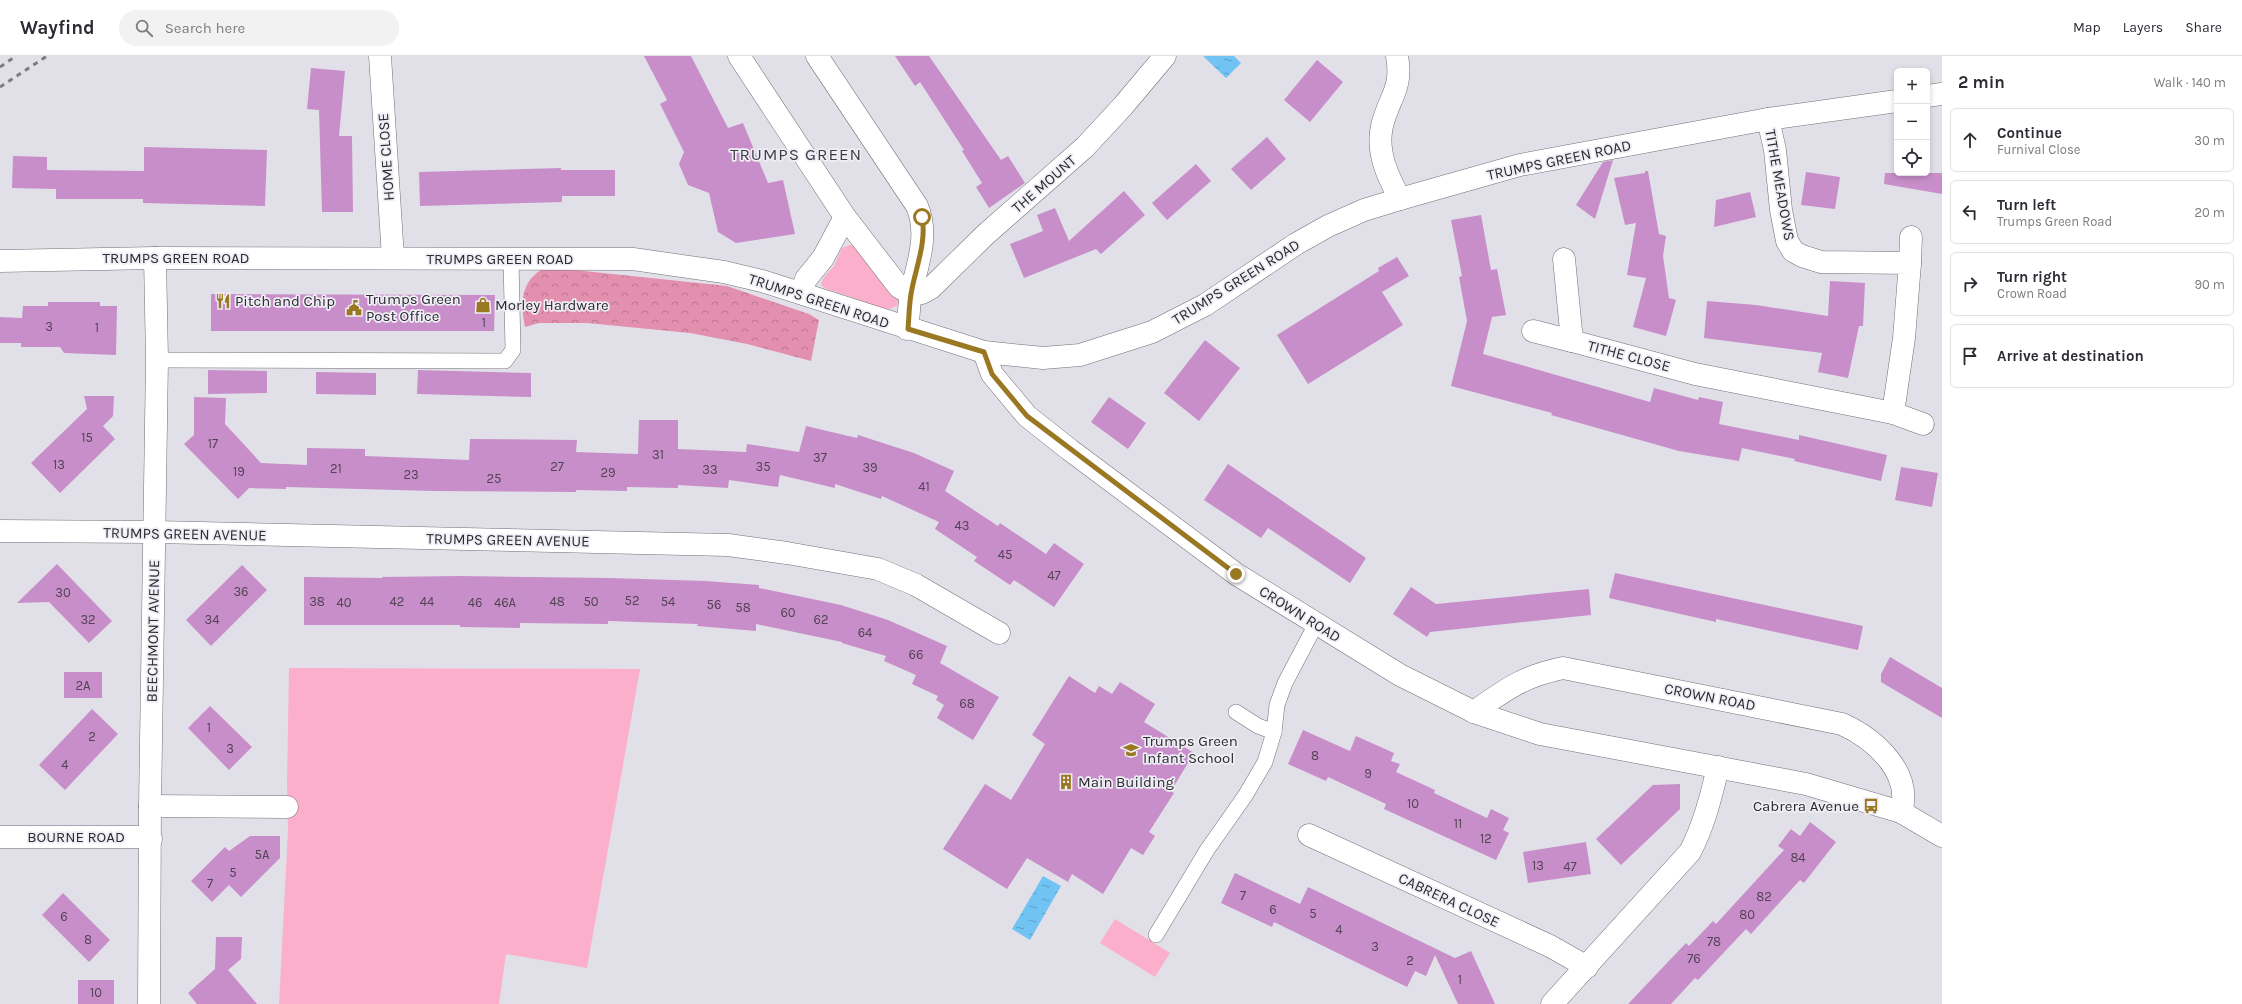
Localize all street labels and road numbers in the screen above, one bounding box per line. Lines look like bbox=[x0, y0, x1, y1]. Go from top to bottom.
street label: HOME CLOSE bbox=[374, 113, 398, 201]
street label: TITHE MEADOWS bbox=[1761, 128, 1799, 242]
street label: TRUMPS GREEN ROAD bbox=[1485, 136, 1633, 184]
street label: THE MOUNT bbox=[1008, 151, 1080, 217]
street label: TRUMPS GREEN ROAD bbox=[1169, 235, 1303, 329]
street label: TRUMPS GREEN ROAD bbox=[102, 249, 250, 267]
street label: TRUMPS GREEN ROAD bbox=[426, 250, 574, 268]
street label: TRUMPS GREEN ROAD bbox=[746, 270, 892, 332]
street label: TITHE CLOSE bbox=[1586, 336, 1672, 376]
street label: TRUMPS GREEN AVENUE bbox=[103, 524, 267, 544]
street label: TRUMPS GREEN AVENUE bbox=[426, 530, 590, 550]
street label: BEECHMONT AVENUE bbox=[143, 560, 163, 702]
street label: CROWN ROAD bbox=[1256, 582, 1344, 646]
street label: CROWN ROAD bbox=[1663, 679, 1757, 715]
street label: BOURNE ROAD bbox=[27, 828, 125, 846]
street label: CABRERA CLOSE bbox=[1396, 869, 1502, 931]

